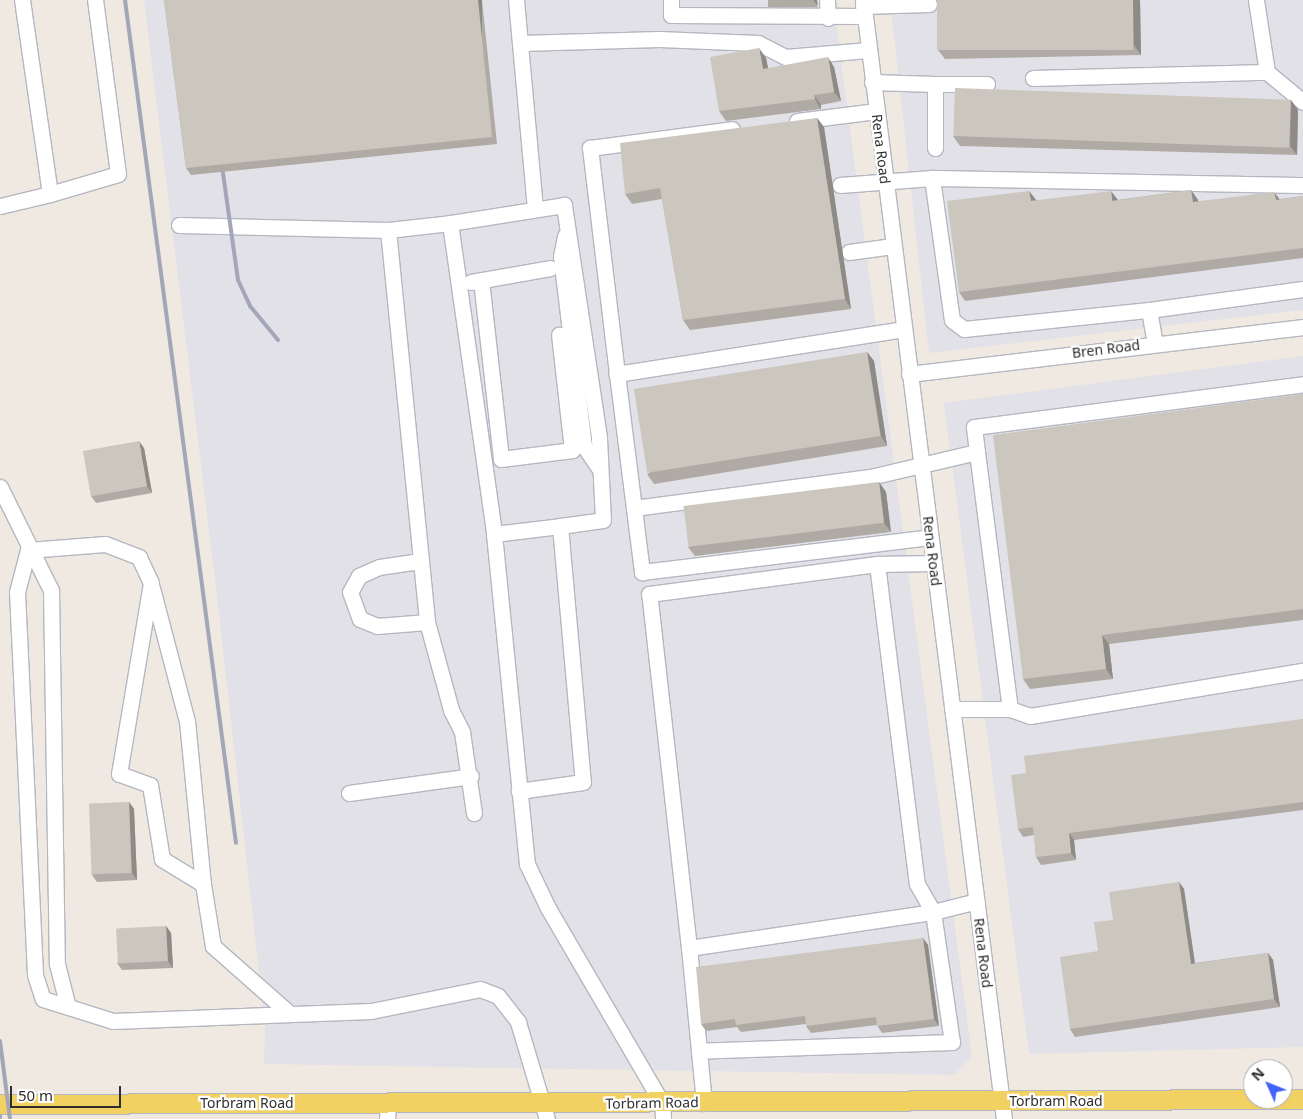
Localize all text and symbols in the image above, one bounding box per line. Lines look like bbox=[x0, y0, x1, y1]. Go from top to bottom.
street label: Rena Road bbox=[868, 113, 894, 185]
street label: Bren Road bbox=[1071, 336, 1141, 362]
street label: Rena Road bbox=[919, 515, 945, 587]
street label: Rena Road bbox=[970, 917, 996, 989]
north arrow bbox=[1243, 1059, 1293, 1109]
text: N bbox=[1247, 1063, 1268, 1085]
scale bar bbox=[12, 1076, 124, 1108]
text: 50 m bbox=[18, 1085, 53, 1105]
street label: Torbram Road bbox=[1009, 1093, 1103, 1109]
street label: Torbram Road bbox=[605, 1094, 699, 1112]
street label: Torbram Road bbox=[200, 1095, 294, 1111]

